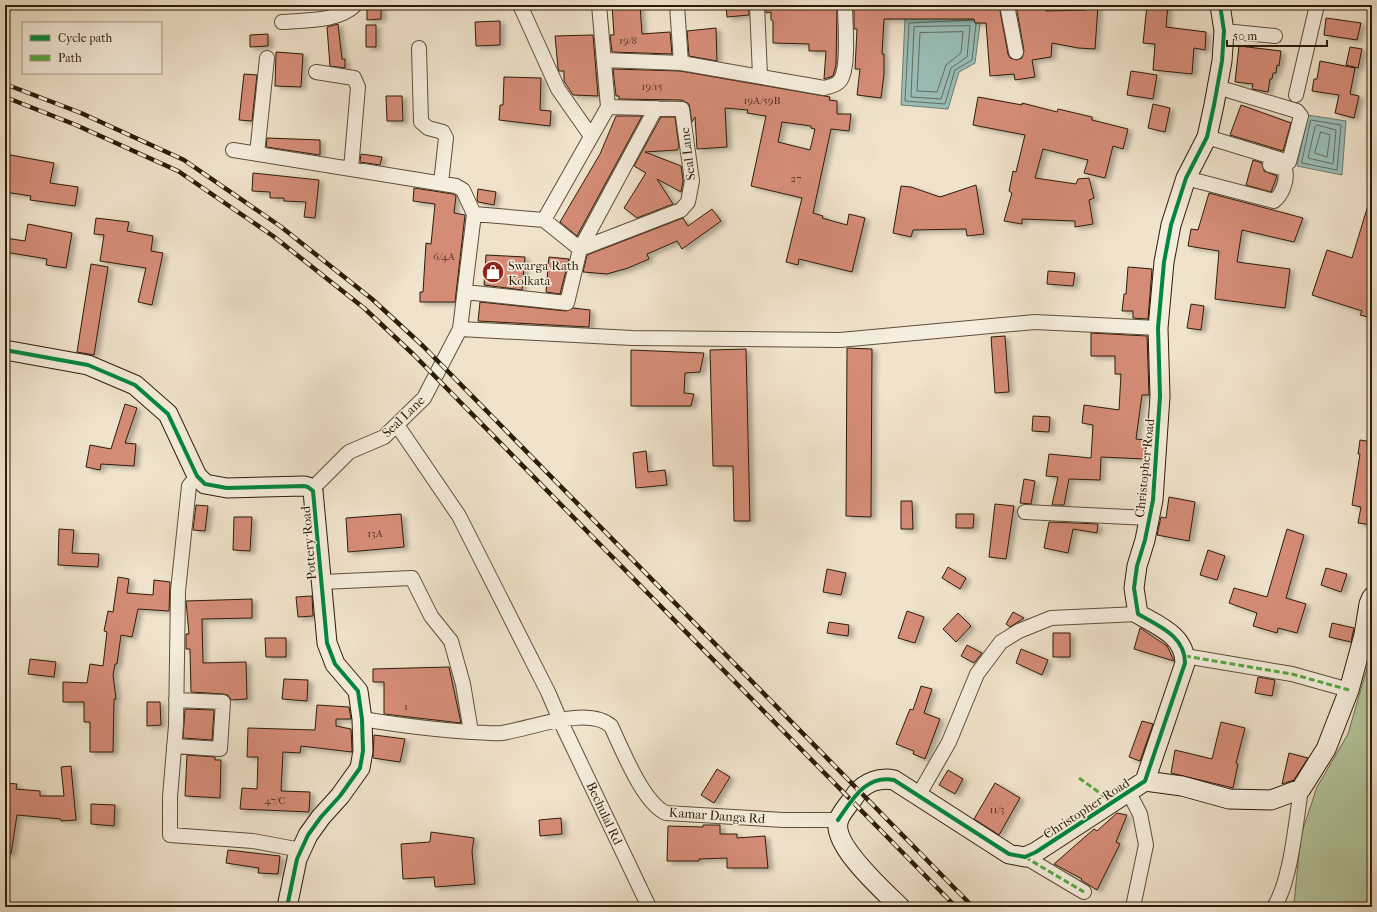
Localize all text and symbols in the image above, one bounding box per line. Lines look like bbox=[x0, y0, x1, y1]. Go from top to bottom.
legend bbox=[22, 22, 162, 74]
scale bar bbox=[1227, 22, 1327, 48]
text: 50 m bbox=[1233, 29, 1257, 43]
text: Cycle path bbox=[58, 31, 113, 45]
house number: 19/8 bbox=[619, 34, 637, 47]
text: Path bbox=[58, 51, 82, 65]
house number: 19/15 bbox=[641, 80, 663, 93]
house number: 19A/59B bbox=[743, 94, 781, 107]
street label: Seal Lane bbox=[677, 126, 698, 181]
house number: 27 bbox=[791, 172, 801, 185]
house number: 6/4A bbox=[433, 250, 456, 263]
place label: Swarga Rath Kolkata bbox=[508, 258, 580, 288]
shop icon: Swarga Rath Kolkata bbox=[480, 259, 506, 285]
street label: Seal Lane bbox=[379, 392, 428, 440]
street label: Christopher Road bbox=[1132, 417, 1157, 518]
street label: Pottery Road bbox=[298, 505, 319, 580]
house number: 13A bbox=[367, 527, 384, 540]
house number: 1 bbox=[404, 700, 408, 713]
street label: Christopher Road bbox=[1041, 775, 1133, 842]
street label: Bechulal Rd bbox=[583, 779, 626, 848]
house number: 47/C bbox=[264, 794, 286, 807]
house number: 11/3 bbox=[989, 803, 1005, 816]
street label: Kamar Danga Rd bbox=[668, 805, 766, 826]

